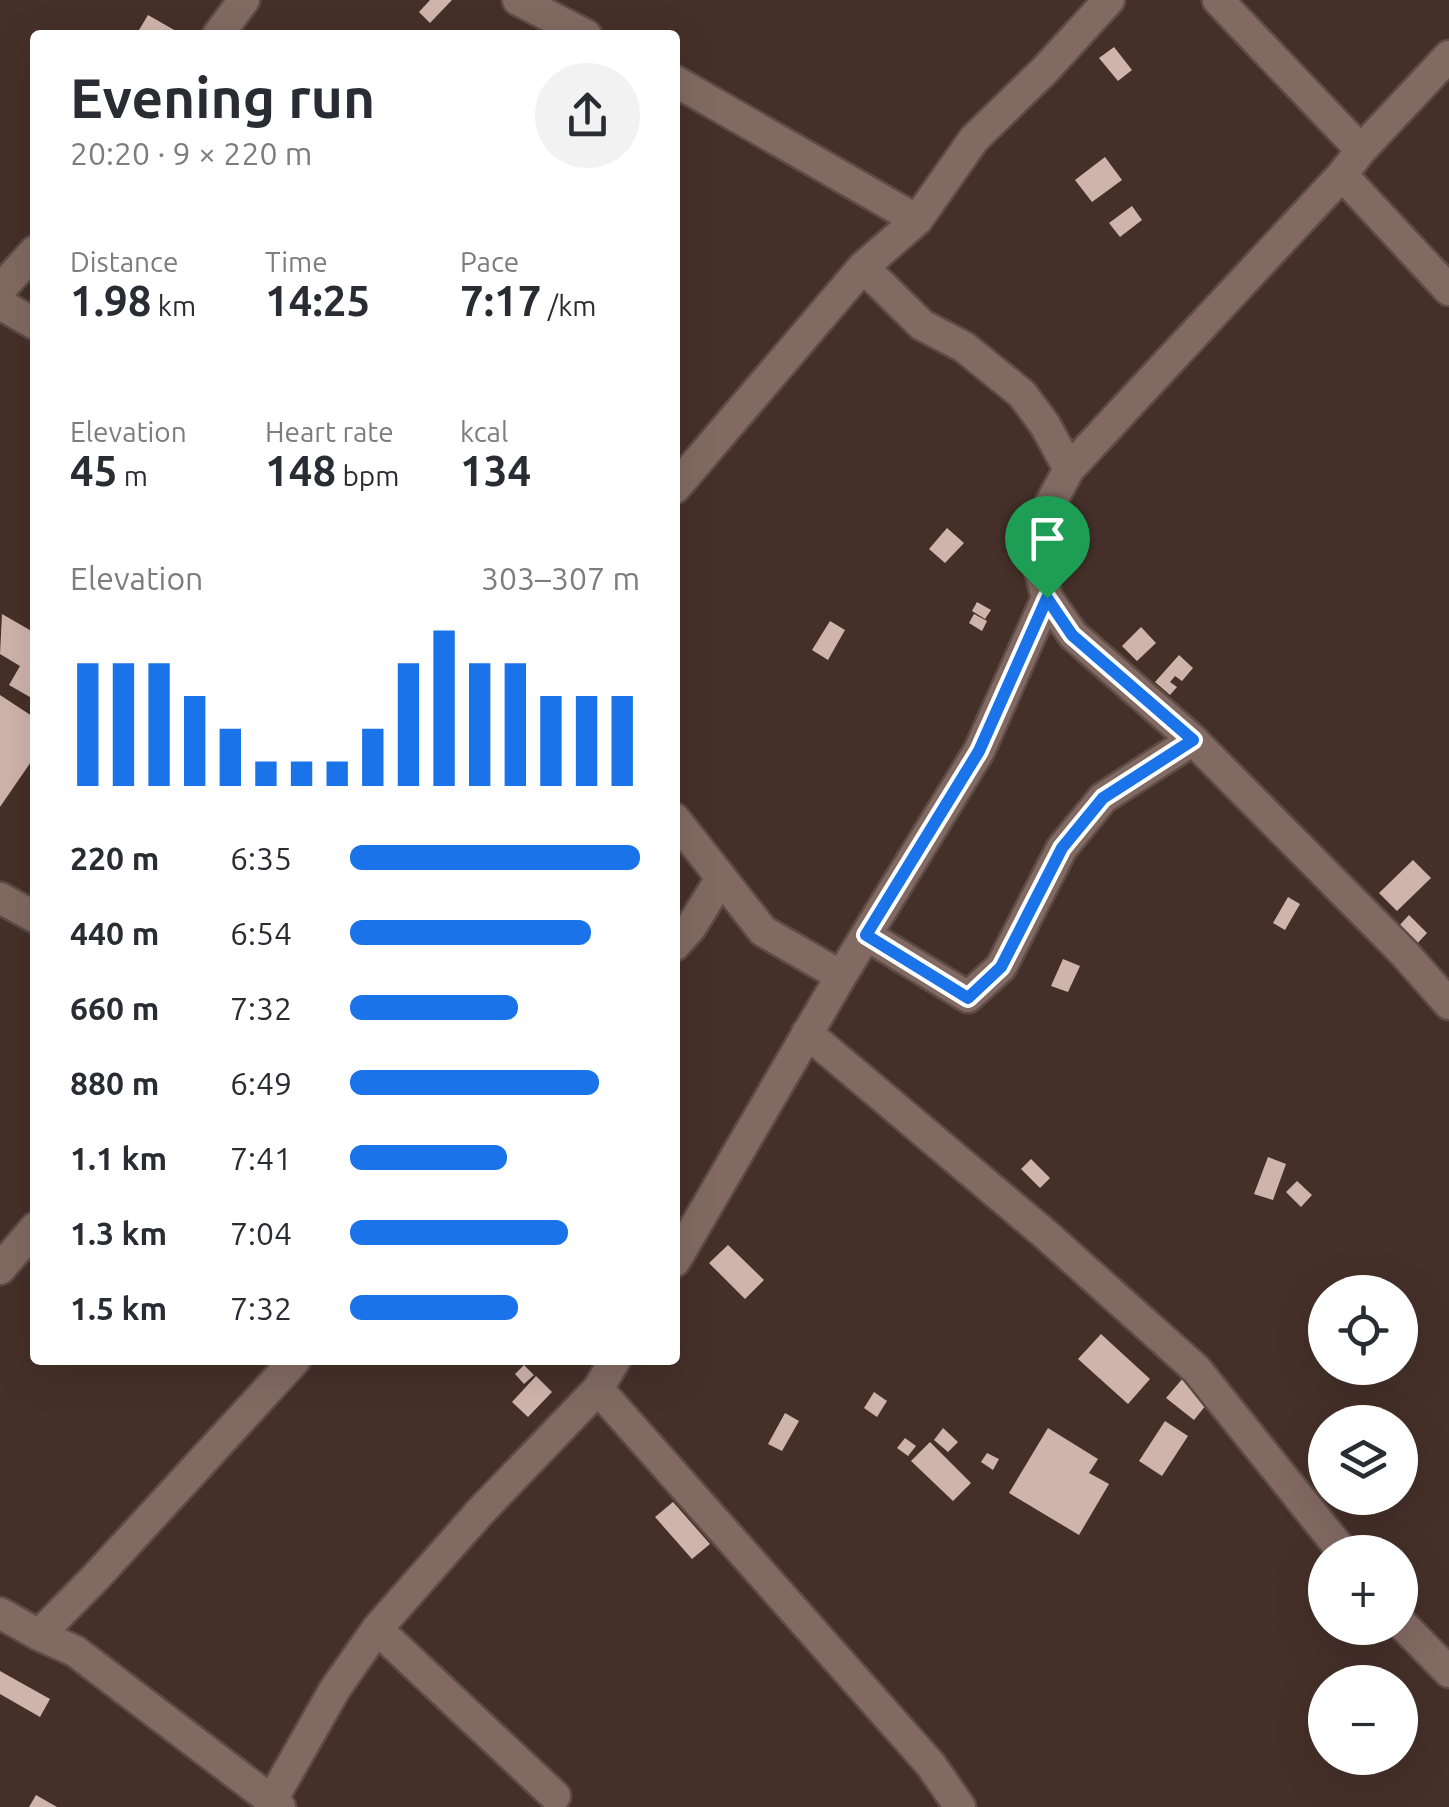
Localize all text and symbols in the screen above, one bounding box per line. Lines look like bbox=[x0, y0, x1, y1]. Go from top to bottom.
button: share bbox=[535, 63, 640, 168]
text: Evening run bbox=[70, 67, 375, 128]
text: 20:20 · 9 × 220 m bbox=[70, 135, 312, 171]
text: Distance bbox=[70, 246, 178, 277]
text: Time bbox=[265, 246, 328, 277]
text: Pace bbox=[460, 246, 519, 277]
text: 1.98 bbox=[70, 277, 151, 324]
text: 14:25 bbox=[265, 277, 370, 324]
text: 7:17 bbox=[460, 277, 541, 324]
text: km bbox=[151, 290, 196, 321]
text: /km bbox=[541, 290, 596, 321]
text: Elevation bbox=[70, 416, 187, 447]
text: Heart rate bbox=[265, 416, 394, 447]
text: kcal bbox=[460, 416, 508, 447]
text: 45 bbox=[70, 447, 117, 494]
text: 148 bbox=[265, 447, 336, 494]
text: 134 bbox=[460, 447, 531, 494]
text: m bbox=[117, 460, 148, 491]
text: bpm bbox=[336, 460, 399, 491]
pin bbox=[1005, 496, 1090, 599]
icon: arrive bbox=[1020, 511, 1075, 566]
text: Elevation bbox=[70, 560, 203, 596]
text: 303–307 m bbox=[481, 560, 640, 596]
text: 220 m bbox=[70, 840, 159, 876]
text: 6:35 bbox=[230, 840, 292, 876]
text: 440 m bbox=[70, 915, 159, 951]
text: 6:54 bbox=[230, 915, 292, 951]
text: 660 m bbox=[70, 990, 159, 1026]
text: 7:32 bbox=[230, 990, 292, 1026]
text: 880 m bbox=[70, 1065, 159, 1101]
text: 6:49 bbox=[230, 1065, 292, 1101]
text: 1.1 km bbox=[70, 1140, 167, 1176]
text: 7:41 bbox=[230, 1140, 292, 1176]
text: 1.3 km bbox=[70, 1215, 167, 1251]
text: 7:04 bbox=[230, 1215, 292, 1251]
map controls bbox=[1308, 1275, 1418, 1775]
button: locate bbox=[1308, 1275, 1418, 1385]
text: 1.5 km bbox=[70, 1290, 167, 1326]
text: 7:32 bbox=[230, 1290, 292, 1326]
button: layers bbox=[1308, 1405, 1418, 1515]
button: + bbox=[1308, 1535, 1418, 1645]
button: − bbox=[1308, 1665, 1418, 1775]

